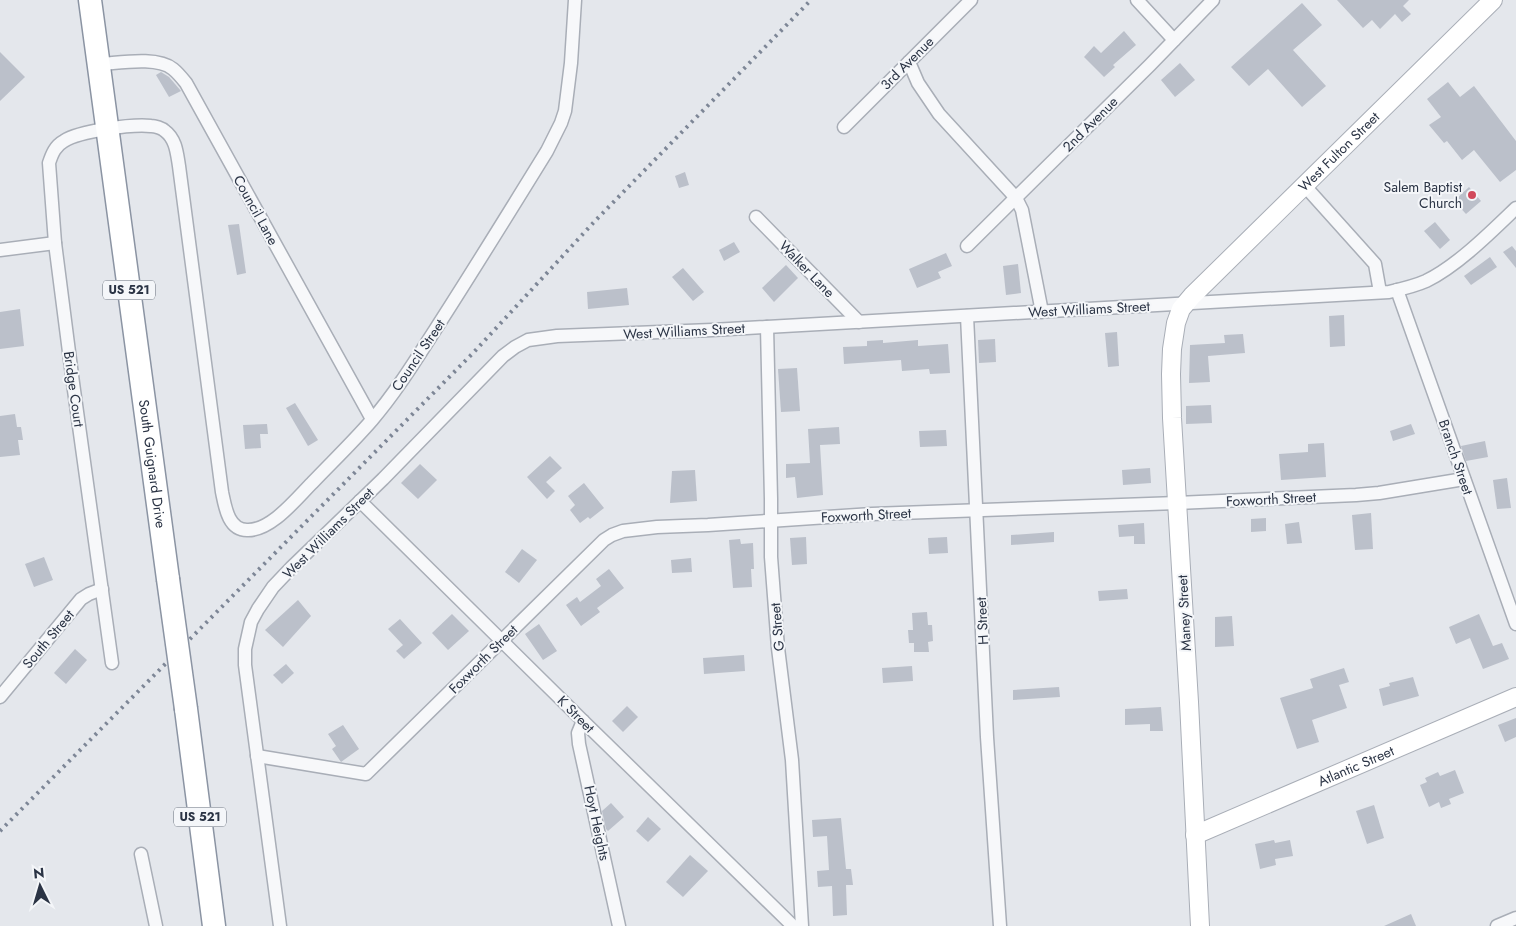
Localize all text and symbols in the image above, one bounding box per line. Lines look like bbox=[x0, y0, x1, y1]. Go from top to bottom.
street label: 3rd Avenue bbox=[876, 32, 938, 94]
street label: 2nd Avenue bbox=[1058, 92, 1122, 156]
street label: West Fulton Street bbox=[1294, 107, 1384, 196]
street label: Council Lane bbox=[229, 171, 283, 249]
place label: Salem Baptist Church bbox=[1384, 177, 1463, 213]
marker: Salem Baptist Church bbox=[1466, 189, 1478, 201]
street label: Walker Lane bbox=[775, 236, 839, 302]
road number: US 521 bbox=[103, 280, 155, 300]
street label: West Williams Street bbox=[1028, 296, 1151, 322]
street label: Council Street bbox=[386, 314, 450, 395]
street label: West Williams Street bbox=[623, 318, 746, 344]
street label: Bridge Court bbox=[59, 350, 89, 429]
street label: South Guignard Drive bbox=[134, 398, 171, 529]
street label: Branch Street bbox=[1434, 417, 1478, 498]
street label: West Williams Street bbox=[278, 482, 379, 583]
street label: Foxworth Street bbox=[1225, 487, 1317, 511]
street label: Foxworth Street bbox=[820, 503, 912, 527]
street label: Maney Street bbox=[1172, 574, 1196, 652]
street label: H Street bbox=[971, 596, 993, 645]
street label: G Street bbox=[765, 601, 789, 652]
street label: South Street bbox=[18, 605, 79, 673]
street label: Foxworth Street bbox=[444, 620, 522, 698]
street label: K Street bbox=[553, 691, 600, 738]
street label: Atlantic Street bbox=[1314, 740, 1398, 791]
street label: Hoyt Heights bbox=[579, 784, 615, 863]
road number: US 521 bbox=[174, 808, 226, 826]
north arrow bbox=[15, 861, 65, 911]
text: N bbox=[32, 863, 45, 883]

